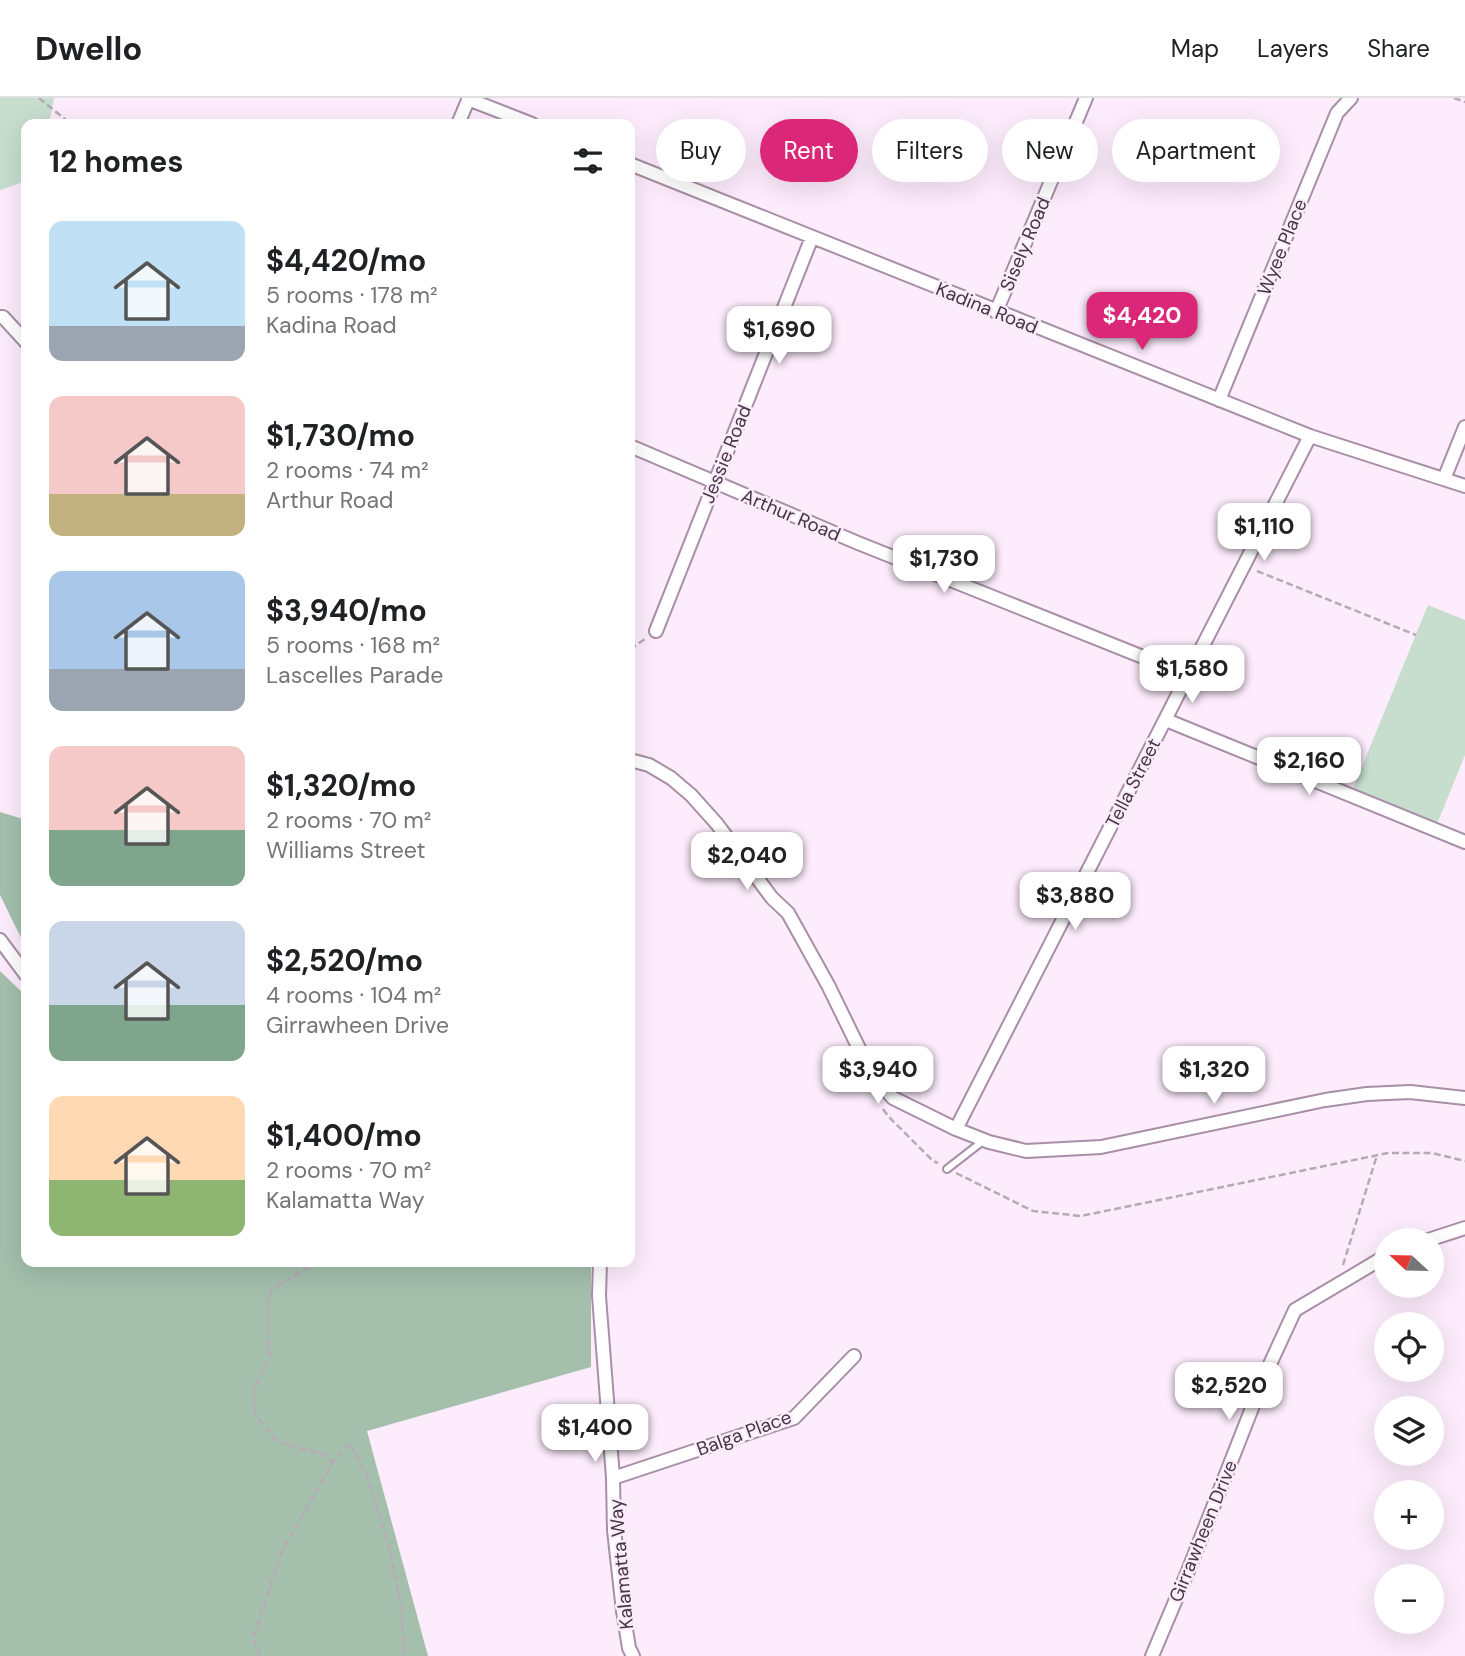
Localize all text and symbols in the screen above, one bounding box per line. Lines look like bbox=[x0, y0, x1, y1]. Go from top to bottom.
text: Dwello bbox=[35, 27, 142, 70]
text: Map bbox=[1171, 33, 1219, 64]
text: Layers bbox=[1257, 33, 1329, 64]
text: Share bbox=[1367, 33, 1430, 64]
chip: Buy bbox=[656, 119, 746, 182]
chip: Rent bbox=[760, 119, 858, 182]
chip: Filters bbox=[872, 119, 988, 182]
chip: New bbox=[1002, 119, 1098, 182]
chip: Apartment bbox=[1112, 119, 1280, 182]
text: 12 homes bbox=[49, 142, 183, 181]
icon: filters bbox=[569, 142, 607, 180]
street label: Sisely Road bbox=[994, 193, 1056, 295]
street label: Wyee Place bbox=[1251, 195, 1313, 299]
text: $4,420/mo bbox=[266, 241, 426, 280]
icon: home bbox=[105, 249, 189, 333]
street label: Kadina Road bbox=[932, 276, 1042, 340]
text: 5 rooms · 178 m² bbox=[266, 280, 438, 310]
pin: $4,420 bbox=[1085, 292, 1199, 352]
text: $4,420 bbox=[1103, 300, 1181, 330]
pin: $1,690 bbox=[722, 306, 836, 366]
text: Kadina Road bbox=[266, 310, 397, 340]
text: $1,690 bbox=[743, 314, 815, 344]
street label: Jessie Road bbox=[695, 401, 757, 507]
text: $1,730/mo bbox=[266, 416, 415, 455]
icon: home bbox=[105, 424, 189, 508]
text: 2 rooms · 74 m² bbox=[266, 455, 429, 485]
street label: Arthur Road bbox=[738, 483, 844, 547]
text: Arthur Road bbox=[266, 485, 393, 515]
pin: $1,110 bbox=[1207, 504, 1321, 563]
text: $1,110 bbox=[1234, 511, 1294, 541]
pin: $1,730 bbox=[887, 536, 1001, 595]
text: $1,730 bbox=[909, 543, 979, 573]
text: $3,940/mo bbox=[266, 591, 427, 630]
icon: home bbox=[105, 599, 189, 683]
text: 5 rooms · 168 m² bbox=[266, 630, 440, 660]
pin: $1,580 bbox=[1135, 646, 1249, 705]
text: $1,580 bbox=[1156, 653, 1228, 683]
text: Lascelles Parade bbox=[266, 660, 443, 690]
street label: Tella Street bbox=[1100, 734, 1166, 832]
pin: $2,160 bbox=[1252, 738, 1366, 797]
text: $2,160 bbox=[1273, 745, 1345, 775]
text: $1,320/mo bbox=[266, 766, 416, 805]
icon: home bbox=[105, 774, 189, 858]
text: 2 rooms · 70 m² bbox=[266, 805, 431, 835]
pin: $2,040 bbox=[690, 832, 804, 892]
text: Williams Street bbox=[266, 835, 425, 865]
text: $2,040 bbox=[707, 840, 787, 870]
pin: $3,880 bbox=[1018, 872, 1132, 932]
text: $3,880 bbox=[1036, 880, 1114, 910]
text: $2,520/mo bbox=[266, 941, 423, 980]
icon: home bbox=[105, 949, 189, 1033]
text: 4 rooms · 104 m² bbox=[266, 980, 441, 1010]
text: Girrawheen Drive bbox=[266, 1010, 449, 1040]
pin: $3,940 bbox=[821, 1046, 935, 1106]
pin: $1,320 bbox=[1157, 1046, 1271, 1106]
text: $3,940 bbox=[838, 1054, 918, 1084]
text: $1,320 bbox=[1178, 1054, 1250, 1084]
text: $1,400/mo bbox=[266, 1116, 422, 1155]
icon: home bbox=[105, 1124, 189, 1208]
text: 2 rooms · 70 m² bbox=[266, 1155, 431, 1185]
text: Kalamatta Way bbox=[266, 1185, 425, 1215]
north arrow bbox=[1374, 1228, 1444, 1298]
map controls bbox=[1374, 1228, 1444, 1634]
button: locate bbox=[1374, 1312, 1444, 1382]
pin: $2,520 bbox=[1172, 1362, 1286, 1422]
text: $2,520 bbox=[1191, 1370, 1267, 1400]
button: layers bbox=[1374, 1396, 1444, 1466]
pin: $1,400 bbox=[538, 1404, 652, 1464]
street label: Balga Place bbox=[693, 1404, 795, 1462]
text: $1,400 bbox=[557, 1412, 633, 1442]
street label: Girrawheen Drive bbox=[1163, 1456, 1243, 1606]
button: + bbox=[1374, 1480, 1444, 1550]
street label: Kalamatta Way bbox=[603, 1497, 639, 1630]
button: − bbox=[1374, 1564, 1444, 1634]

